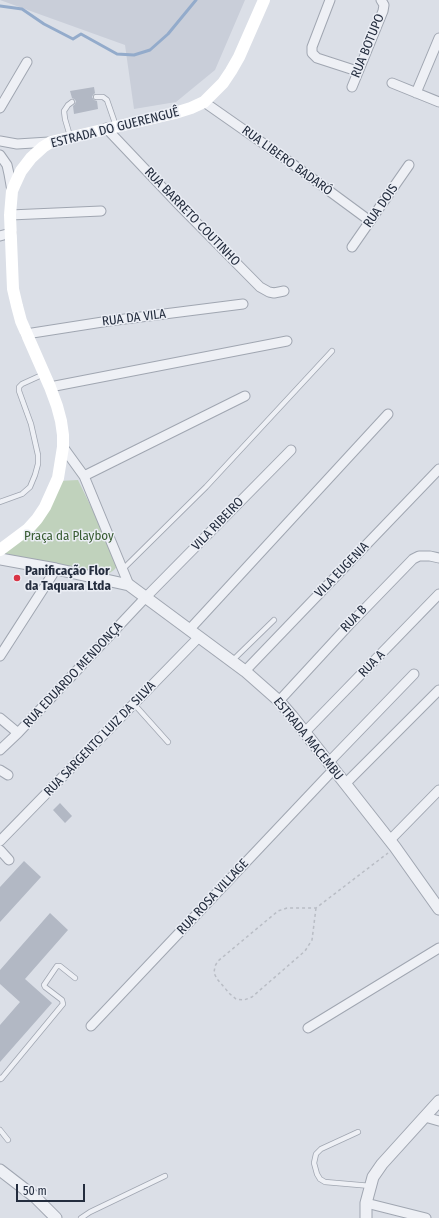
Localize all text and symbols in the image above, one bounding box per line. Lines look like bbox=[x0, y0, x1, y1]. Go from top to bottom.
street label: RUA BOTUPO bbox=[348, 12, 388, 80]
street label: ESTRADA DO GUERENGUÊ bbox=[49, 105, 181, 151]
street label: RUA LIBERO BADARÓ bbox=[239, 123, 335, 199]
street label: RUA BARRETO COUTINHO bbox=[141, 165, 243, 269]
street label: RUA DOIS bbox=[360, 181, 402, 231]
street label: RUA DA VILA bbox=[101, 306, 167, 330]
street label: VILA RIBEIRO bbox=[189, 494, 247, 554]
park label: Praça da Playboy bbox=[24, 528, 114, 544]
street label: VILA EUGENIA bbox=[312, 539, 372, 601]
place label: Panificação Flor da Taquara Ltda bbox=[25, 563, 111, 594]
marker: Panificação Flor da Taquara Ltda bbox=[12, 573, 22, 583]
street label: RUA B bbox=[337, 602, 371, 636]
street label: RUA EDUARDO MENDONÇA bbox=[20, 619, 126, 731]
street label: RUA A bbox=[356, 647, 388, 681]
street label: RUA SARGENTO LUIZ DA SILVA bbox=[41, 678, 159, 800]
street label: ESTRADA MACEMBU bbox=[270, 694, 346, 784]
street label: RUA ROSA VILLAGE bbox=[174, 856, 252, 938]
scale bar bbox=[18, 1176, 87, 1202]
text: 50 m bbox=[23, 1184, 47, 1198]

